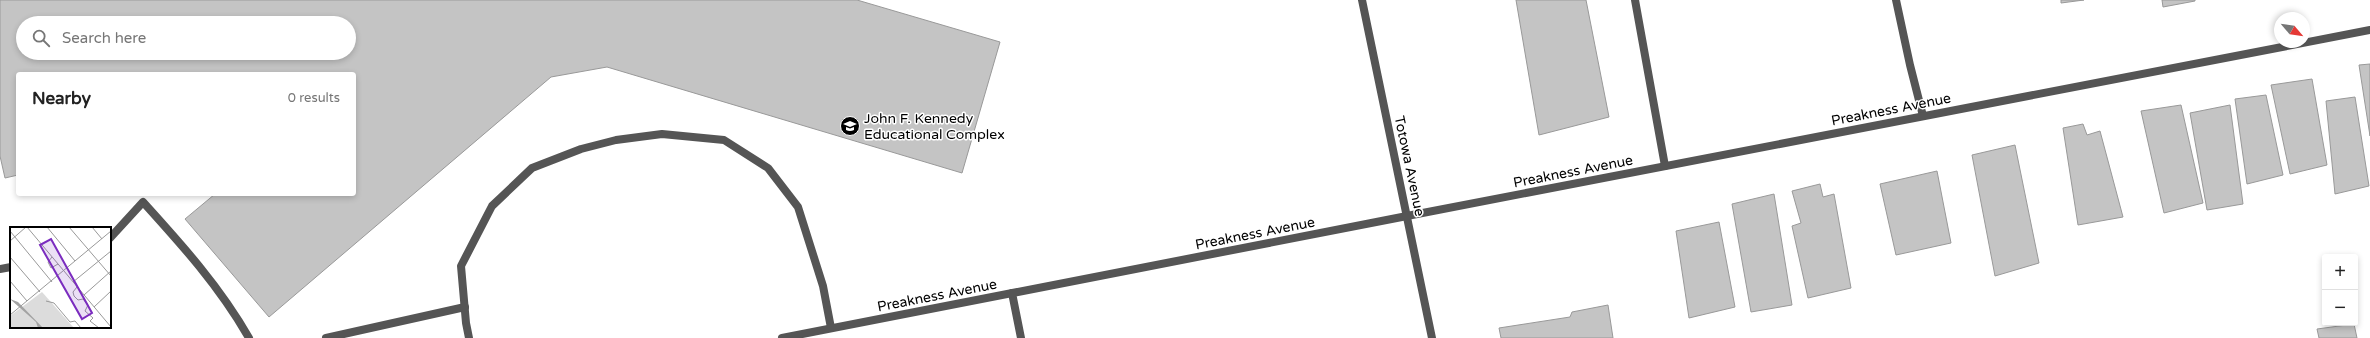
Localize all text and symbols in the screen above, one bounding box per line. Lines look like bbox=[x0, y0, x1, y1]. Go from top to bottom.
north arrow bbox=[2274, 12, 2310, 48]
search box bbox=[16, 16, 356, 60]
icon: search bbox=[30, 27, 52, 49]
text: Search here bbox=[62, 29, 146, 47]
text: Nearby bbox=[32, 88, 91, 109]
text: 0 results bbox=[288, 90, 340, 106]
street label: Preakness Avenue bbox=[1830, 90, 1952, 129]
place label: John F. Kennedy Educational Complex bbox=[864, 110, 1005, 143]
street label: Totowa Avenue bbox=[1391, 114, 1428, 218]
school or university icon: John F. Kennedy Educational Complex bbox=[839, 115, 861, 137]
street label: Preakness Avenue bbox=[1512, 152, 1634, 191]
street label: Preakness Avenue bbox=[1194, 214, 1316, 253]
inset map bbox=[10, 227, 111, 328]
map controls bbox=[2322, 254, 2358, 326]
button: + bbox=[2322, 254, 2358, 290]
street label: Preakness Avenue bbox=[876, 276, 998, 315]
button: − bbox=[2322, 290, 2358, 326]

